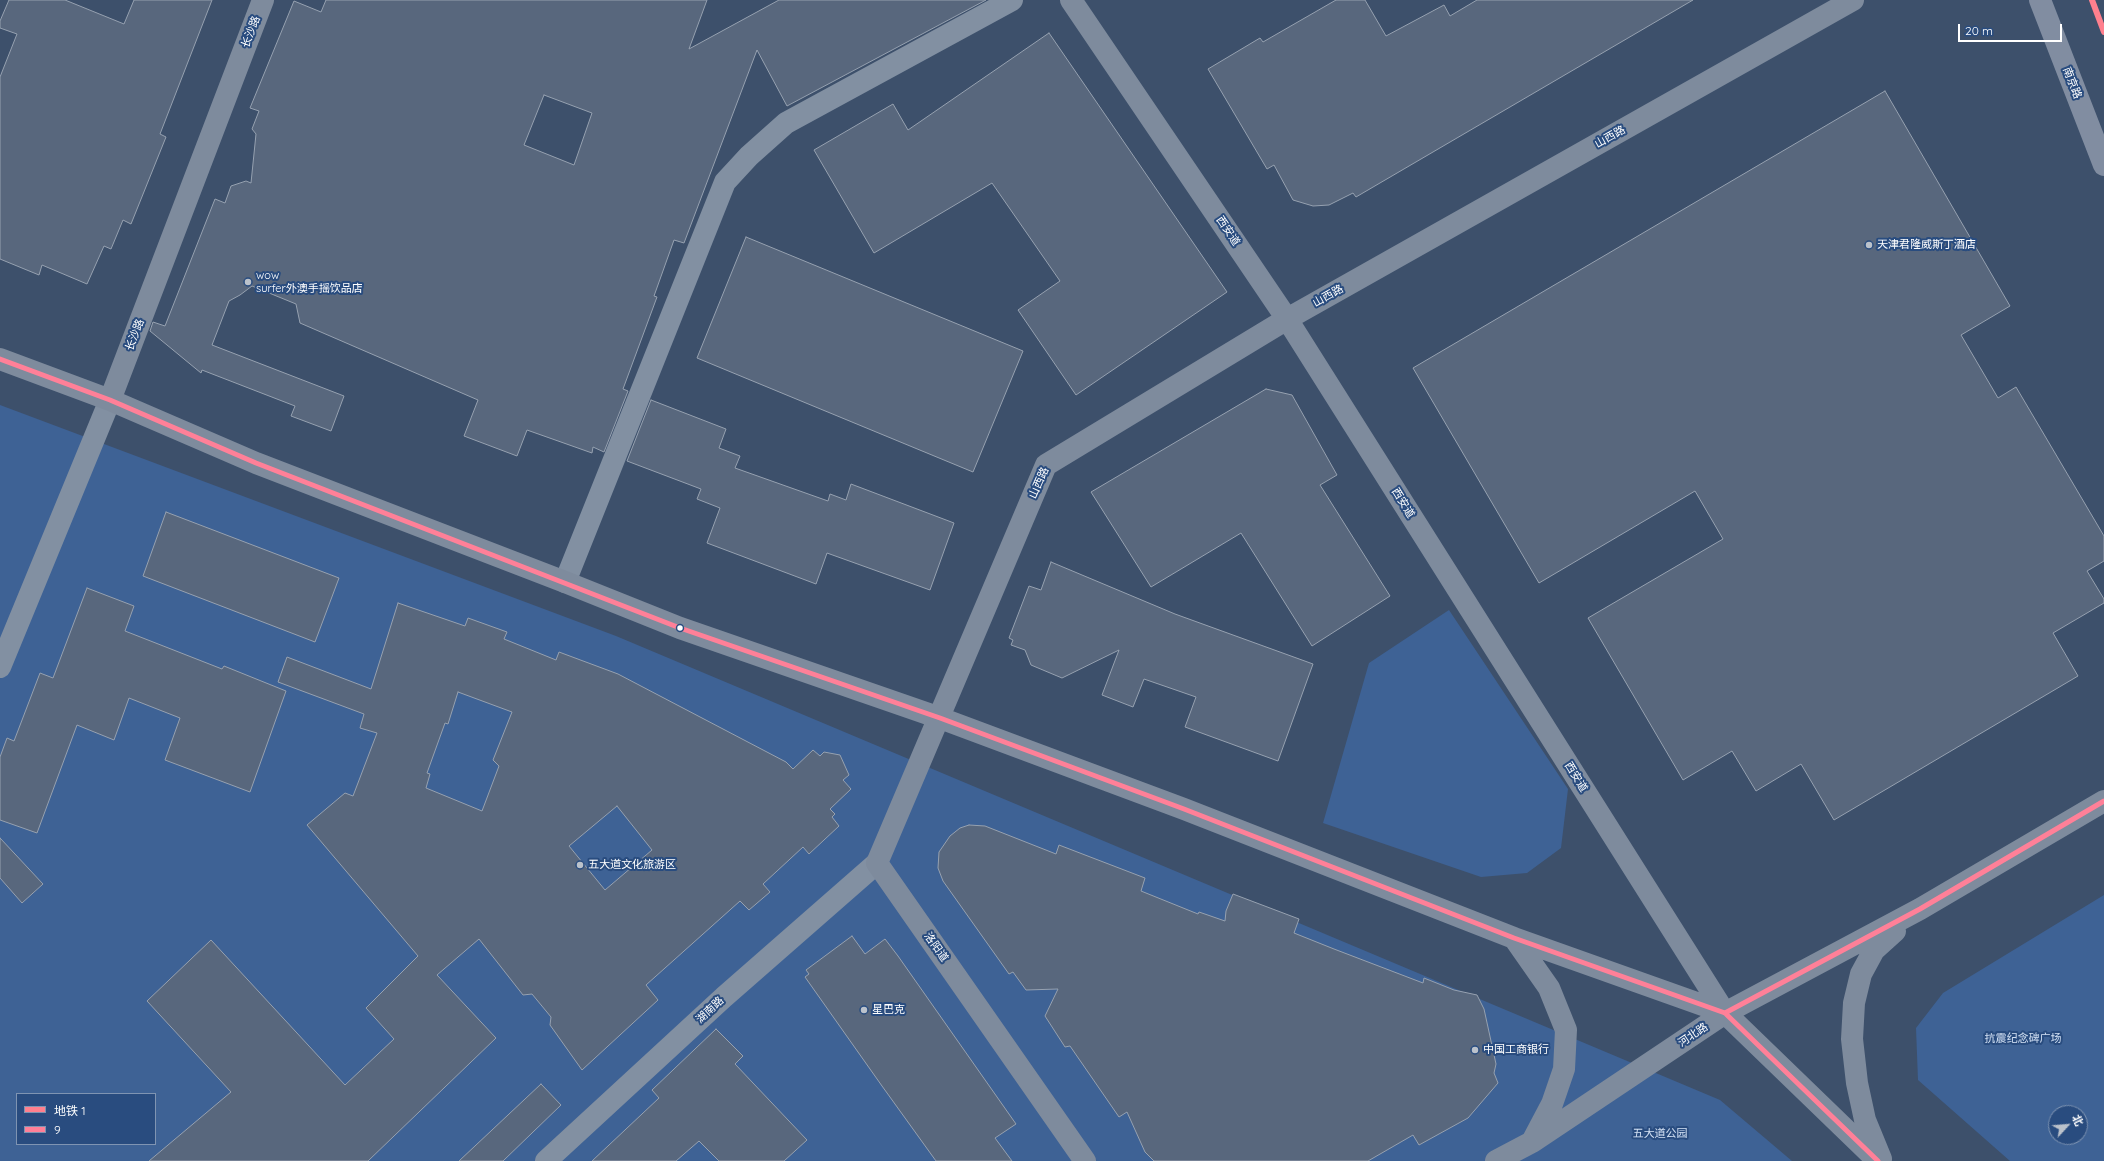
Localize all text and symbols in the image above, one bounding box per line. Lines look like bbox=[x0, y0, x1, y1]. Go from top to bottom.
street label: 长沙路 bbox=[239, 14, 263, 50]
scale bar bbox=[1960, 16, 2064, 42]
text: 20 m bbox=[1965, 23, 1993, 38]
street label: 南京路 bbox=[2060, 65, 2084, 101]
street label: 山西路 bbox=[1592, 123, 1628, 151]
street label: 西安道 bbox=[1213, 214, 1243, 248]
place label: 天津君隆威斯丁酒店 bbox=[1877, 238, 1976, 252]
marker: 天津君隆威斯丁酒店 bbox=[1864, 240, 1874, 250]
place label: wow surfer外澳手摇饮品店 bbox=[256, 269, 363, 295]
marker: wow surfer外澳手摇饮品店 bbox=[243, 277, 253, 287]
street label: 山西路 bbox=[1310, 282, 1346, 310]
street label: 长沙路 bbox=[123, 317, 147, 353]
street label: 山西路 bbox=[1026, 465, 1052, 501]
street label: 西安道 bbox=[1389, 486, 1417, 520]
unlabelled marker bbox=[675, 623, 685, 633]
street label: 西安道 bbox=[1562, 760, 1590, 794]
place label: 五大道文化旅游区 bbox=[588, 858, 676, 872]
marker: 五大道文化旅游区 bbox=[575, 860, 585, 870]
street label: 洛阳道 bbox=[921, 930, 951, 964]
street label: 湖南路 bbox=[693, 994, 727, 1026]
place label: 星巴克 bbox=[872, 1003, 905, 1017]
marker: 星巴克 bbox=[859, 1005, 869, 1015]
street label: 河北路 bbox=[1676, 1020, 1710, 1050]
park label: 抗震纪念碑广场 bbox=[1985, 1032, 2061, 1046]
place label: 中国工商银行 bbox=[1483, 1043, 1549, 1057]
marker: 中国工商银行 bbox=[1470, 1045, 1480, 1055]
legend bbox=[16, 1093, 156, 1145]
text: 地铁 1 bbox=[54, 1103, 86, 1118]
north arrow bbox=[2048, 1105, 2088, 1145]
text: 北 bbox=[2069, 1112, 2087, 1128]
text: 9 bbox=[54, 1122, 61, 1137]
park label: 五大道公园 bbox=[1633, 1127, 1687, 1141]

